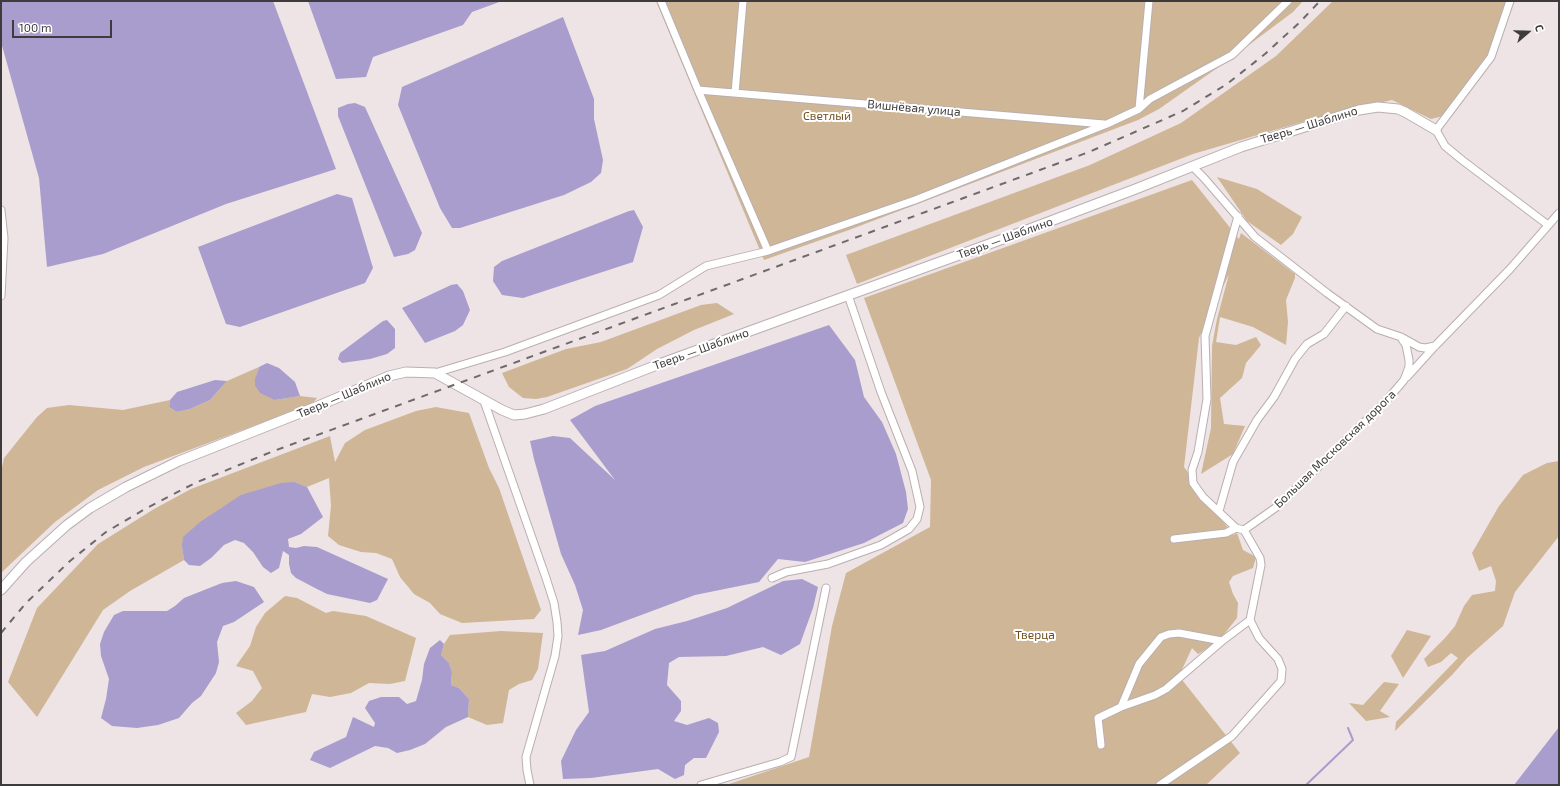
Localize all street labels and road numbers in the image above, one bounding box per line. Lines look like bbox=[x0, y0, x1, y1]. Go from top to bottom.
street label: Вишнёвая улица bbox=[867, 97, 961, 119]
street label: Тверь — Шаблино bbox=[1259, 103, 1359, 147]
street label: Тверь — Шаблино bbox=[955, 214, 1055, 262]
street label: Тверь — Шаблино bbox=[651, 325, 751, 373]
street label: Тверь — Шаблино bbox=[295, 369, 393, 421]
street label: Большая Московская дорога bbox=[1271, 387, 1399, 511]

